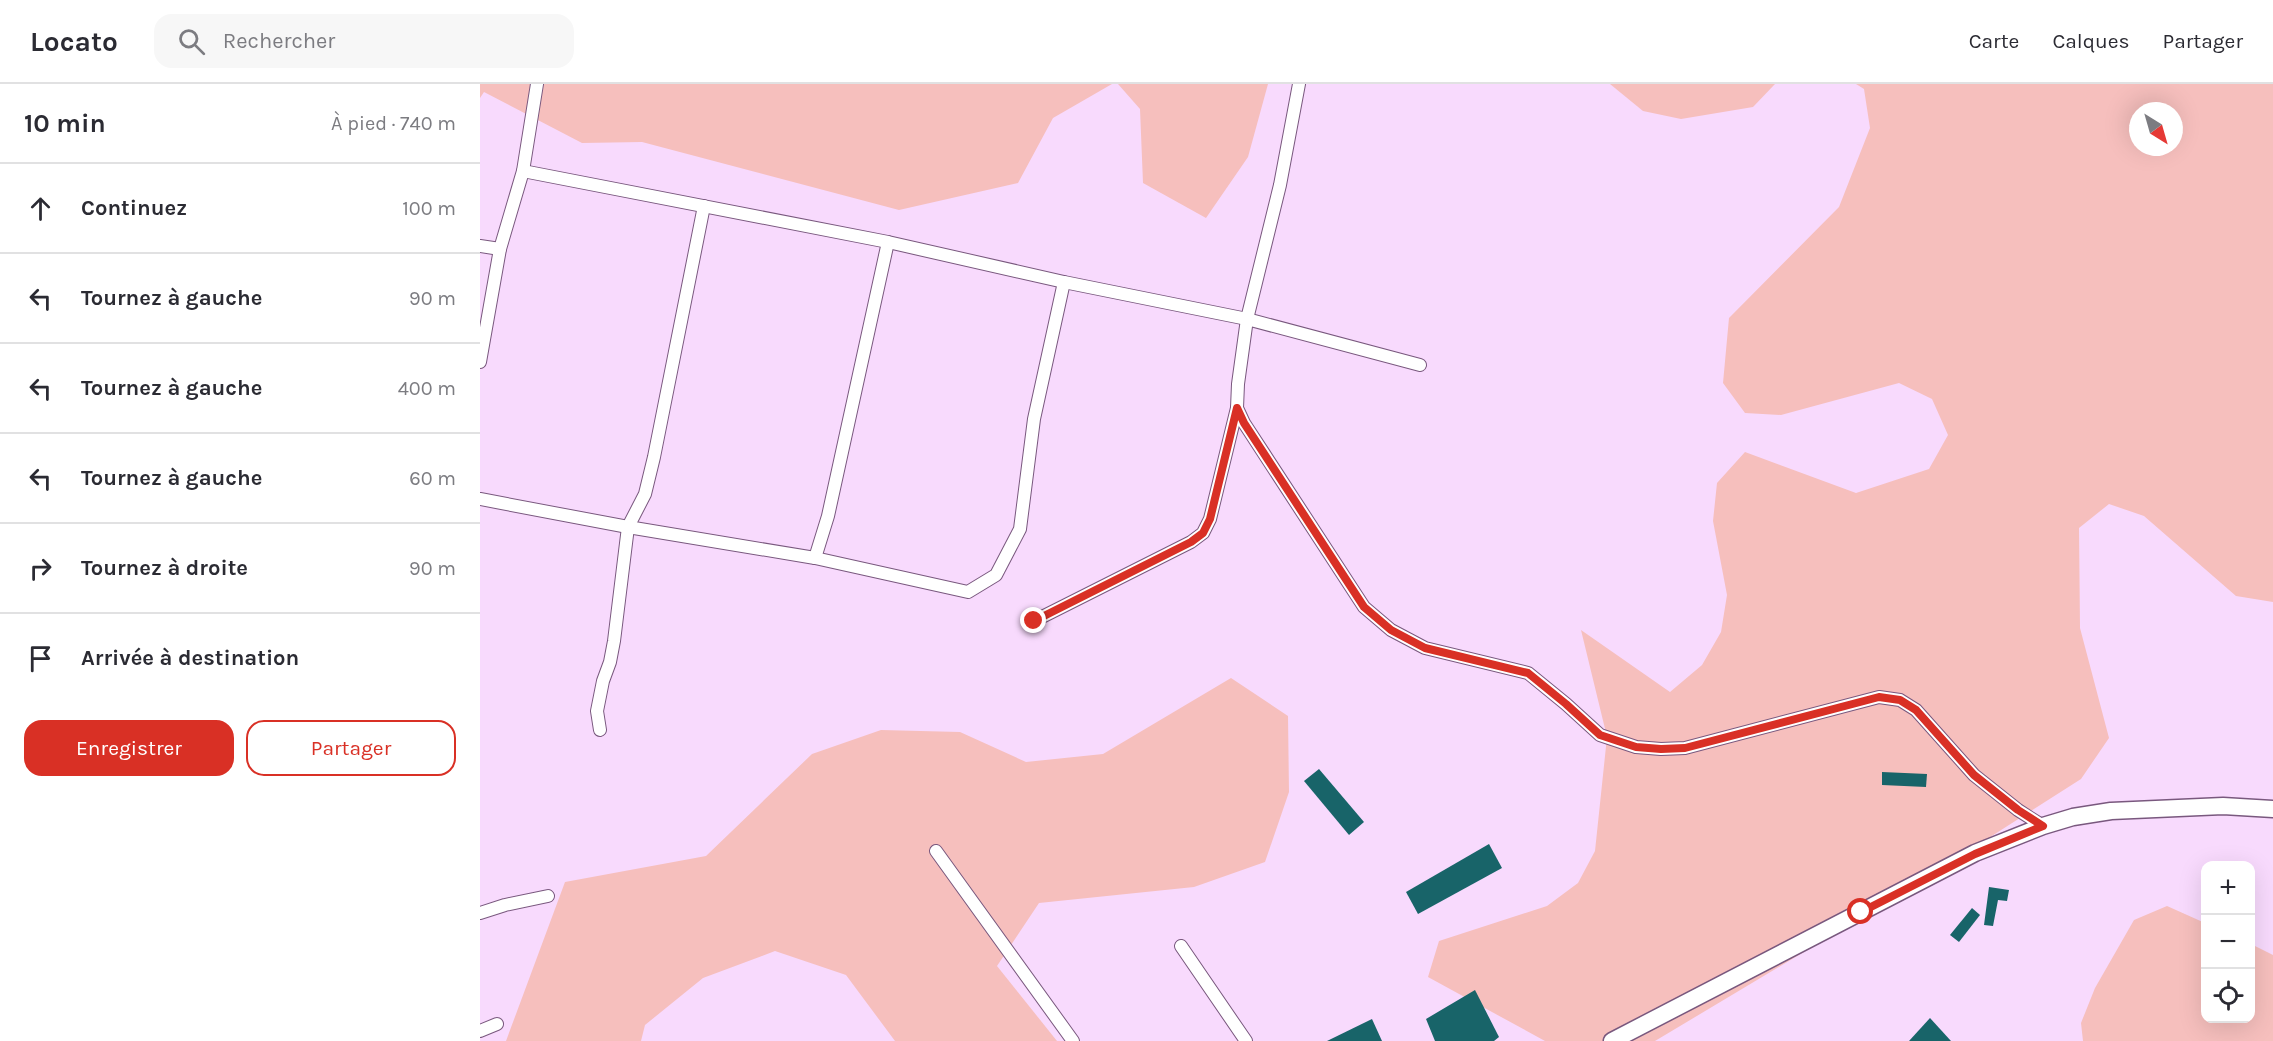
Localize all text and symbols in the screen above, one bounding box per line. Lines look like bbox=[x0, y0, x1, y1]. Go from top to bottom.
search box bbox=[154, 14, 574, 68]
text: Locato bbox=[30, 25, 118, 58]
icon: search bbox=[175, 25, 208, 58]
text: Rechercher bbox=[223, 28, 335, 54]
text: Carte bbox=[1969, 29, 2019, 53]
text: Calques bbox=[2052, 29, 2130, 53]
text: Partager bbox=[2163, 29, 2243, 53]
north arrow bbox=[2129, 102, 2183, 156]
text: 10 min bbox=[24, 108, 106, 139]
text: À pied · 740 m bbox=[331, 112, 456, 135]
icon: ahead bbox=[24, 192, 57, 225]
text: Continuez bbox=[81, 195, 187, 221]
text: 100 m bbox=[402, 197, 456, 220]
icon: left bbox=[24, 282, 57, 315]
text: Tournez à gauche bbox=[81, 285, 262, 311]
text: 90 m bbox=[409, 287, 456, 310]
icon: left bbox=[24, 372, 57, 405]
text: Tournez à gauche bbox=[81, 375, 262, 401]
text: 400 m bbox=[398, 377, 456, 400]
icon: left bbox=[24, 462, 57, 495]
text: Tournez à gauche bbox=[81, 465, 262, 491]
text: 60 m bbox=[409, 467, 456, 490]
icon: right bbox=[24, 552, 57, 585]
text: Tournez à droite bbox=[81, 555, 248, 581]
text: 90 m bbox=[409, 557, 456, 580]
route end bbox=[1020, 607, 1046, 633]
icon: arrive bbox=[24, 642, 57, 675]
text: Arrivée à destination bbox=[81, 645, 299, 671]
button: Enregistrer bbox=[24, 720, 234, 776]
button: Partager bbox=[246, 720, 456, 776]
map controls bbox=[2201, 861, 2255, 1023]
button: + bbox=[2201, 861, 2255, 915]
route start bbox=[1847, 898, 1873, 924]
button: − bbox=[2201, 915, 2255, 969]
button: locate bbox=[2201, 969, 2255, 1023]

